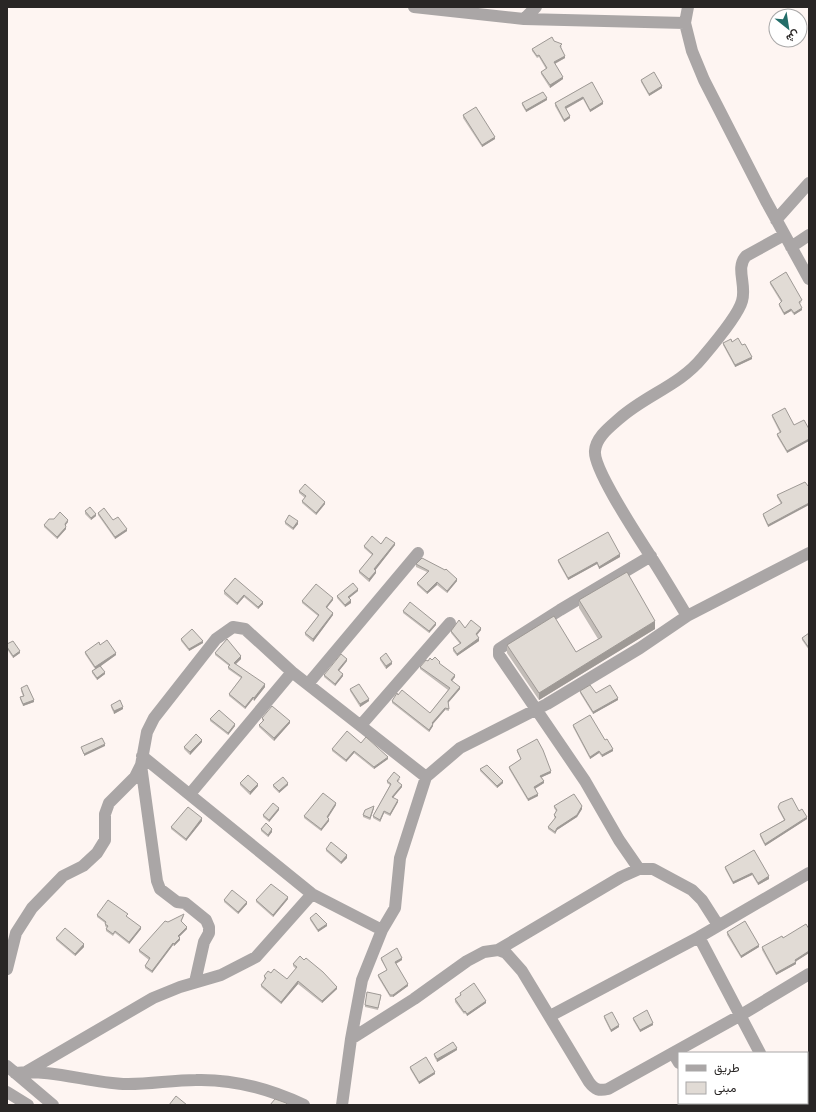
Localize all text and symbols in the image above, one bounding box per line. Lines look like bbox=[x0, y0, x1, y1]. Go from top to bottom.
north arrow bbox=[768, 8, 808, 48]
text: ش bbox=[784, 27, 802, 45]
legend bbox=[678, 1052, 808, 1104]
text: طريق bbox=[714, 1061, 740, 1076]
text: مبنى bbox=[714, 1081, 736, 1096]

